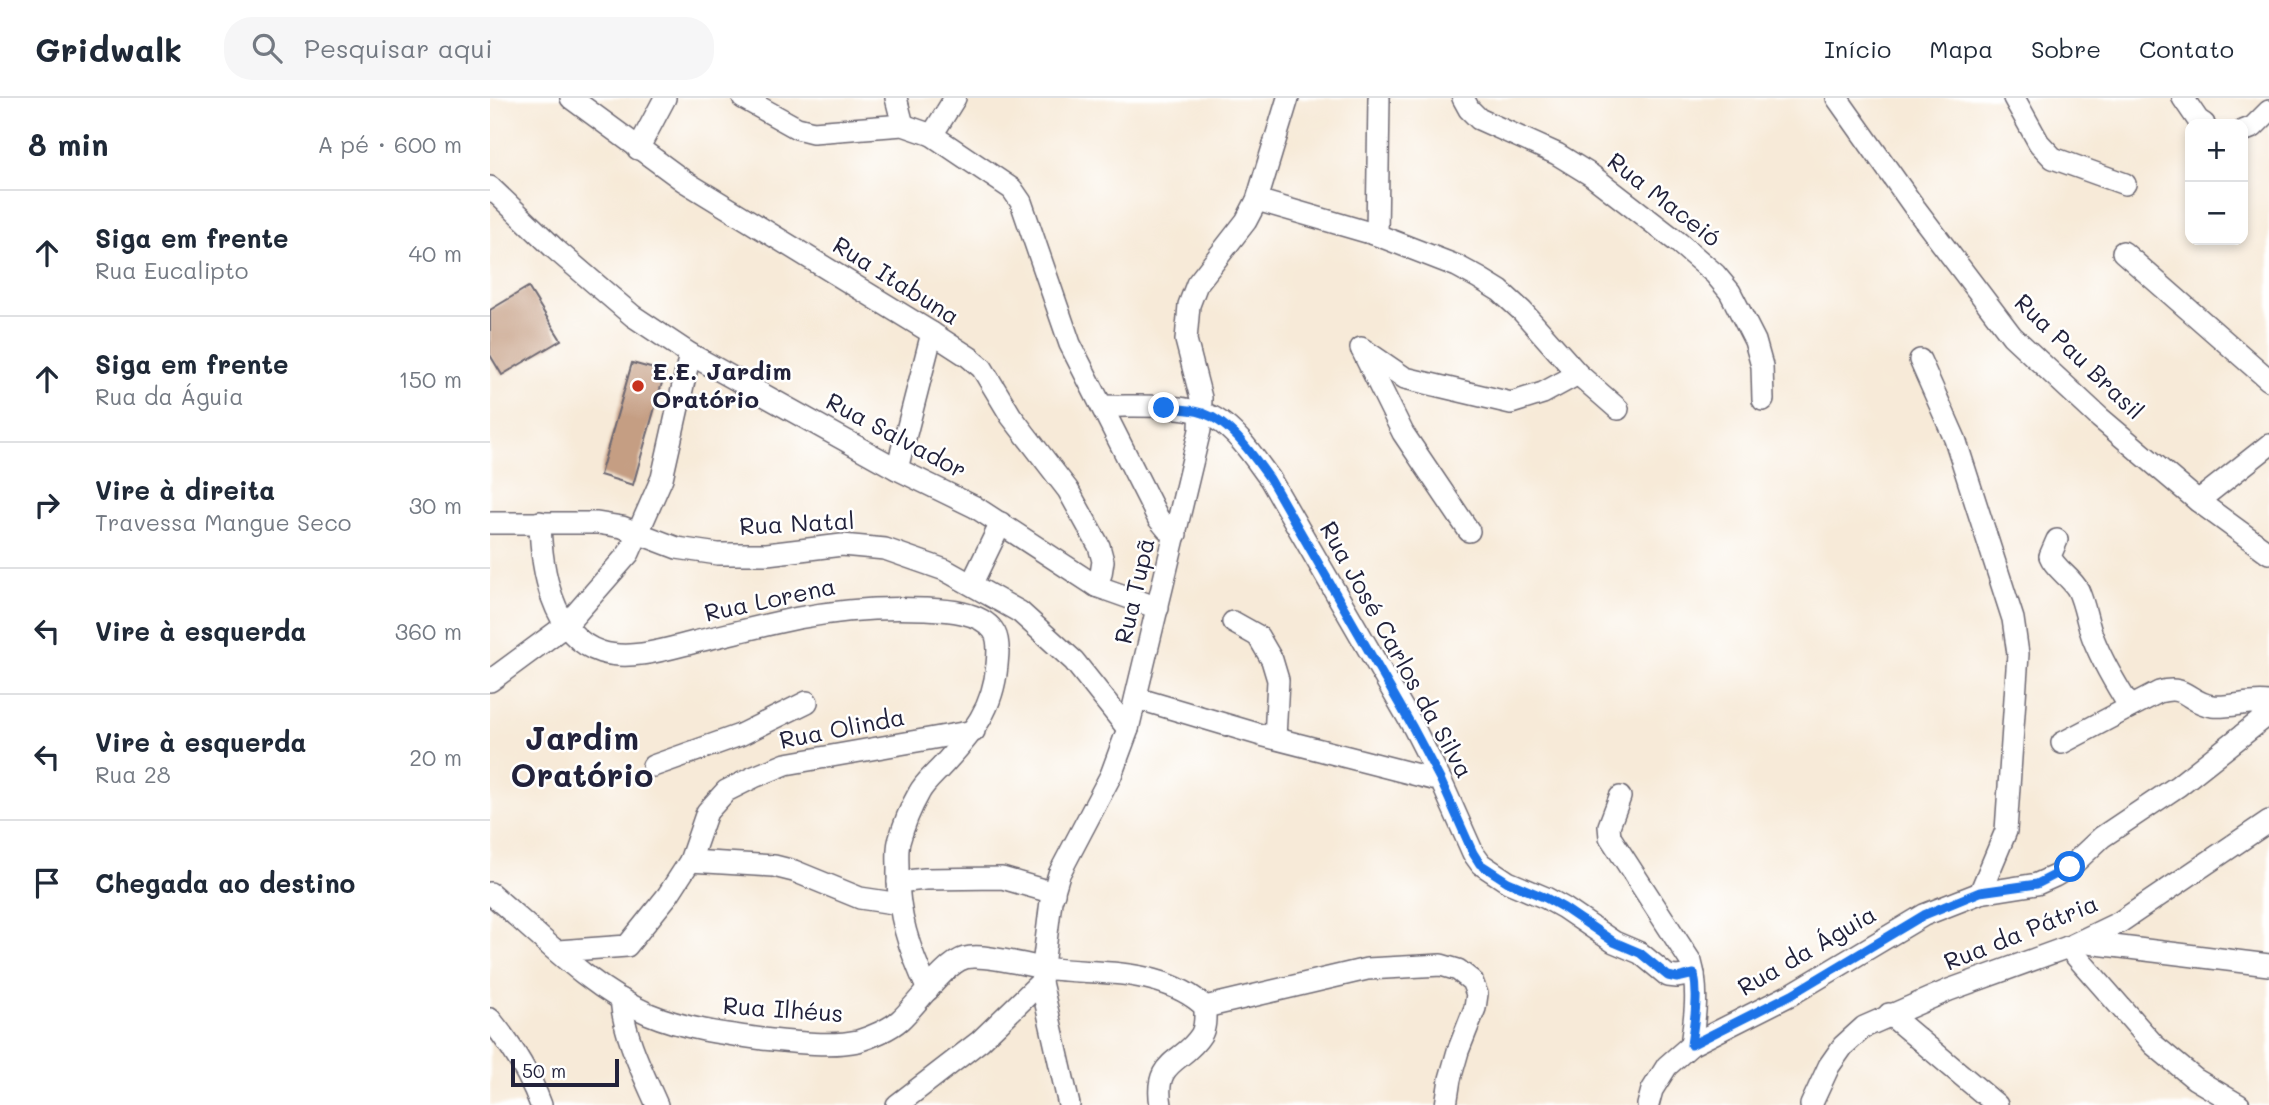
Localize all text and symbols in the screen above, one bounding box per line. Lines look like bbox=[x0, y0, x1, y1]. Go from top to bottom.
search box bbox=[224, 17, 714, 80]
text: Gridwalk bbox=[35, 27, 182, 70]
icon: search bbox=[248, 29, 286, 67]
text: Pesquisar aqui bbox=[304, 31, 493, 65]
text: Início bbox=[1824, 33, 1891, 64]
text: Mapa bbox=[1929, 33, 1993, 64]
text: Sobre bbox=[2031, 33, 2101, 64]
text: Contato bbox=[2139, 33, 2234, 64]
map controls bbox=[2185, 119, 2248, 245]
button: + bbox=[2185, 119, 2248, 182]
text: 8 min bbox=[28, 124, 109, 164]
text: A pé · 600 m bbox=[318, 129, 462, 159]
street label: Rua Maceió bbox=[1602, 145, 1728, 253]
button: − bbox=[2185, 182, 2248, 245]
text: Siga em frente bbox=[95, 221, 289, 255]
street label: Rua Itabuna bbox=[828, 228, 966, 331]
icon: ahead bbox=[28, 234, 66, 272]
text: 40 m bbox=[409, 238, 462, 268]
text: Rua Eucalipto bbox=[95, 255, 248, 285]
street label: Rua Pau Brasil bbox=[2009, 286, 2151, 426]
text: Siga em frente bbox=[95, 347, 289, 381]
place label: E.E. Jardim Oratório bbox=[652, 355, 792, 414]
icon: ahead bbox=[28, 360, 66, 398]
text: 150 m bbox=[398, 364, 462, 394]
marker: E.E. Jardim Oratório bbox=[630, 378, 646, 394]
text: Rua da Águia bbox=[95, 381, 244, 411]
street label: Rua Salvador bbox=[821, 385, 972, 485]
route end bbox=[1148, 392, 1179, 423]
text: Vire à direita bbox=[95, 473, 275, 507]
icon: right bbox=[28, 486, 66, 524]
text: 30 m bbox=[409, 490, 462, 520]
street label: Rua Natal bbox=[739, 504, 855, 541]
text: Travessa Mangue Seco bbox=[95, 507, 351, 537]
street label: Rua José Carlos da Silva bbox=[1314, 515, 1481, 783]
street label: Rua Tupã bbox=[1106, 535, 1161, 646]
street label: Rua Lorena bbox=[701, 570, 838, 628]
icon: left bbox=[28, 612, 66, 650]
text: Vire à esquerda bbox=[95, 614, 306, 648]
text: 360 m bbox=[395, 616, 462, 646]
street label: Rua Olinda bbox=[776, 700, 907, 755]
district label: Jardim Oratório bbox=[511, 716, 653, 795]
text: Vire à esquerda bbox=[95, 725, 306, 759]
icon: left bbox=[28, 738, 66, 776]
text: 20 m bbox=[409, 742, 462, 772]
text: Rua 28 bbox=[95, 759, 171, 789]
route start bbox=[2054, 851, 2085, 882]
icon: arrive bbox=[28, 864, 66, 902]
text: Chegada ao destino bbox=[95, 866, 355, 900]
street label: Rua da Pátria bbox=[1939, 887, 2102, 977]
street label: Rua da Águia bbox=[1731, 898, 1881, 1002]
street label: Rua Ilhéus bbox=[722, 989, 844, 1028]
scale bar bbox=[511, 1056, 620, 1088]
text: 50 m bbox=[522, 1058, 566, 1083]

